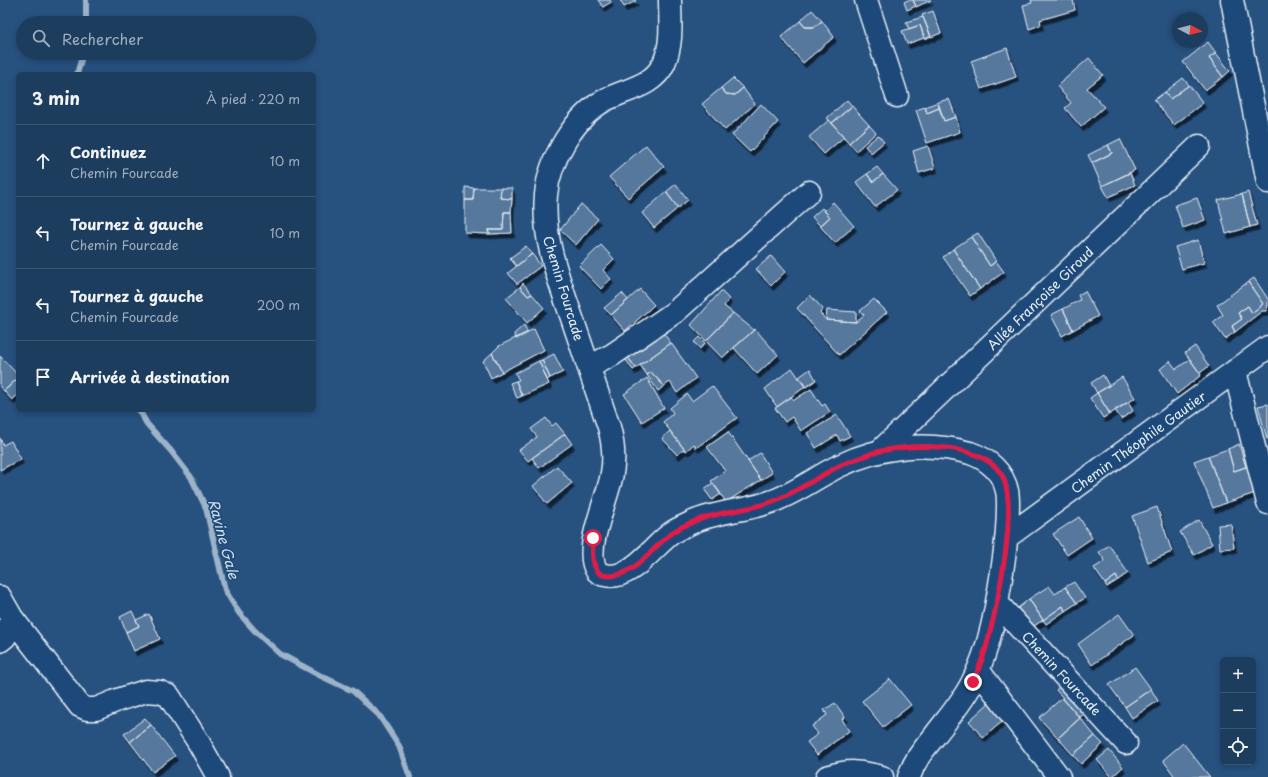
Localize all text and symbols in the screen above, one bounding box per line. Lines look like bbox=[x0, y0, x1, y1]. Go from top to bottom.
north arrow bbox=[1172, 12, 1208, 48]
search box bbox=[16, 16, 316, 60]
icon: search bbox=[30, 27, 52, 49]
text: Rechercher bbox=[62, 27, 143, 50]
text: 3 min bbox=[32, 85, 80, 111]
text: À pied · 220 m bbox=[206, 89, 300, 108]
text: Continuez bbox=[70, 140, 146, 163]
icon: ahead bbox=[32, 150, 54, 172]
text: 10 m bbox=[270, 151, 300, 170]
text: Chemin Fourcade bbox=[70, 163, 179, 182]
text: Tournez à gauche bbox=[70, 212, 204, 235]
icon: left bbox=[32, 222, 54, 244]
text: 10 m bbox=[270, 223, 300, 242]
street label: Chemin Fourcade bbox=[539, 233, 589, 343]
text: Chemin Fourcade bbox=[70, 235, 179, 254]
street label: Allée Françoise Giroud bbox=[983, 242, 1097, 354]
text: Tournez à gauche bbox=[70, 284, 204, 307]
icon: left bbox=[32, 294, 54, 316]
text: 200 m bbox=[257, 295, 300, 314]
text: Chemin Fourcade bbox=[70, 307, 179, 326]
text: Arrivée à destination bbox=[70, 365, 230, 388]
icon: arrive bbox=[32, 366, 54, 388]
street label: Chemin Théophile Gautier bbox=[1067, 386, 1209, 498]
water label: Ravine Gale bbox=[203, 497, 245, 583]
route start bbox=[584, 529, 602, 547]
street label: Chemin Fourcade bbox=[1018, 627, 1106, 719]
map controls bbox=[1220, 657, 1256, 765]
button: + bbox=[1220, 657, 1256, 693]
route end bbox=[964, 673, 982, 691]
button: − bbox=[1220, 693, 1256, 729]
button: locate bbox=[1220, 729, 1256, 765]

